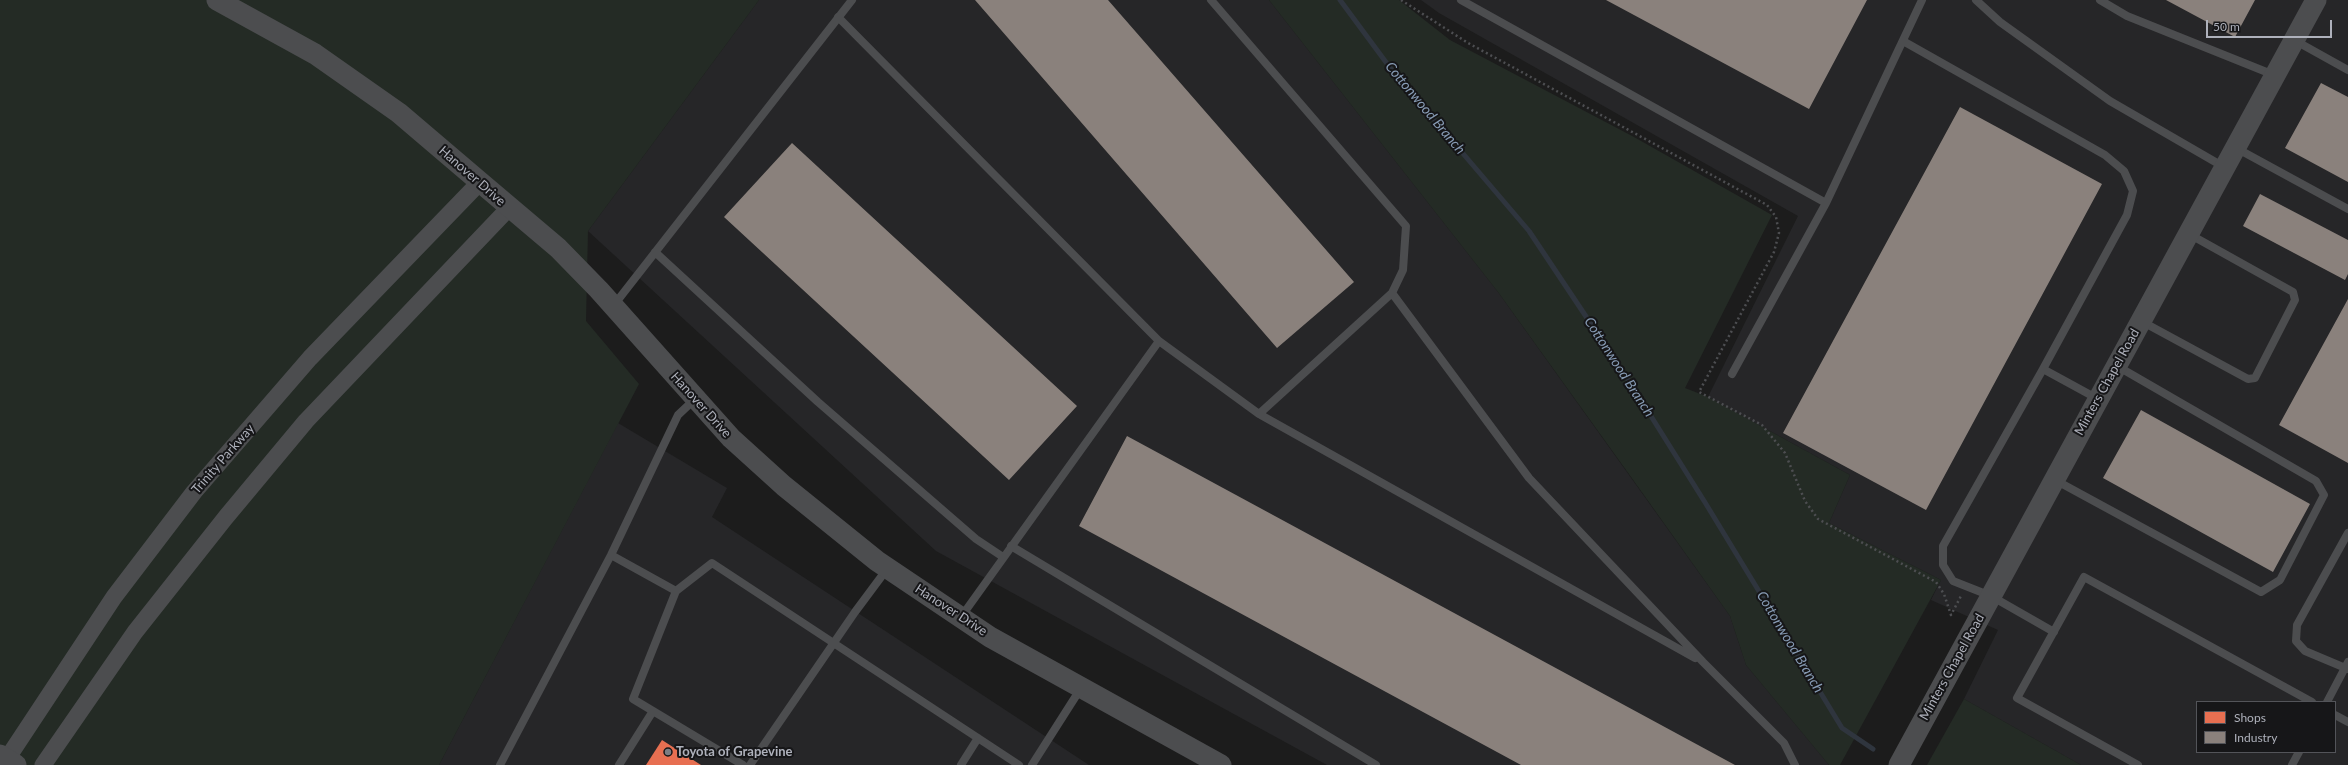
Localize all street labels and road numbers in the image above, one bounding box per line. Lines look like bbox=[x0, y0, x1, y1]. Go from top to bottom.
street label: Hanover Drive bbox=[436, 143, 508, 209]
street label: Minters Chapel Road bbox=[2071, 326, 2143, 438]
street label: Hanover Drive bbox=[667, 369, 735, 441]
street label: Trinity Parkway bbox=[188, 421, 258, 497]
street label: Hanover Drive bbox=[912, 581, 990, 639]
street label: Minters Chapel Road bbox=[1916, 611, 1988, 723]

